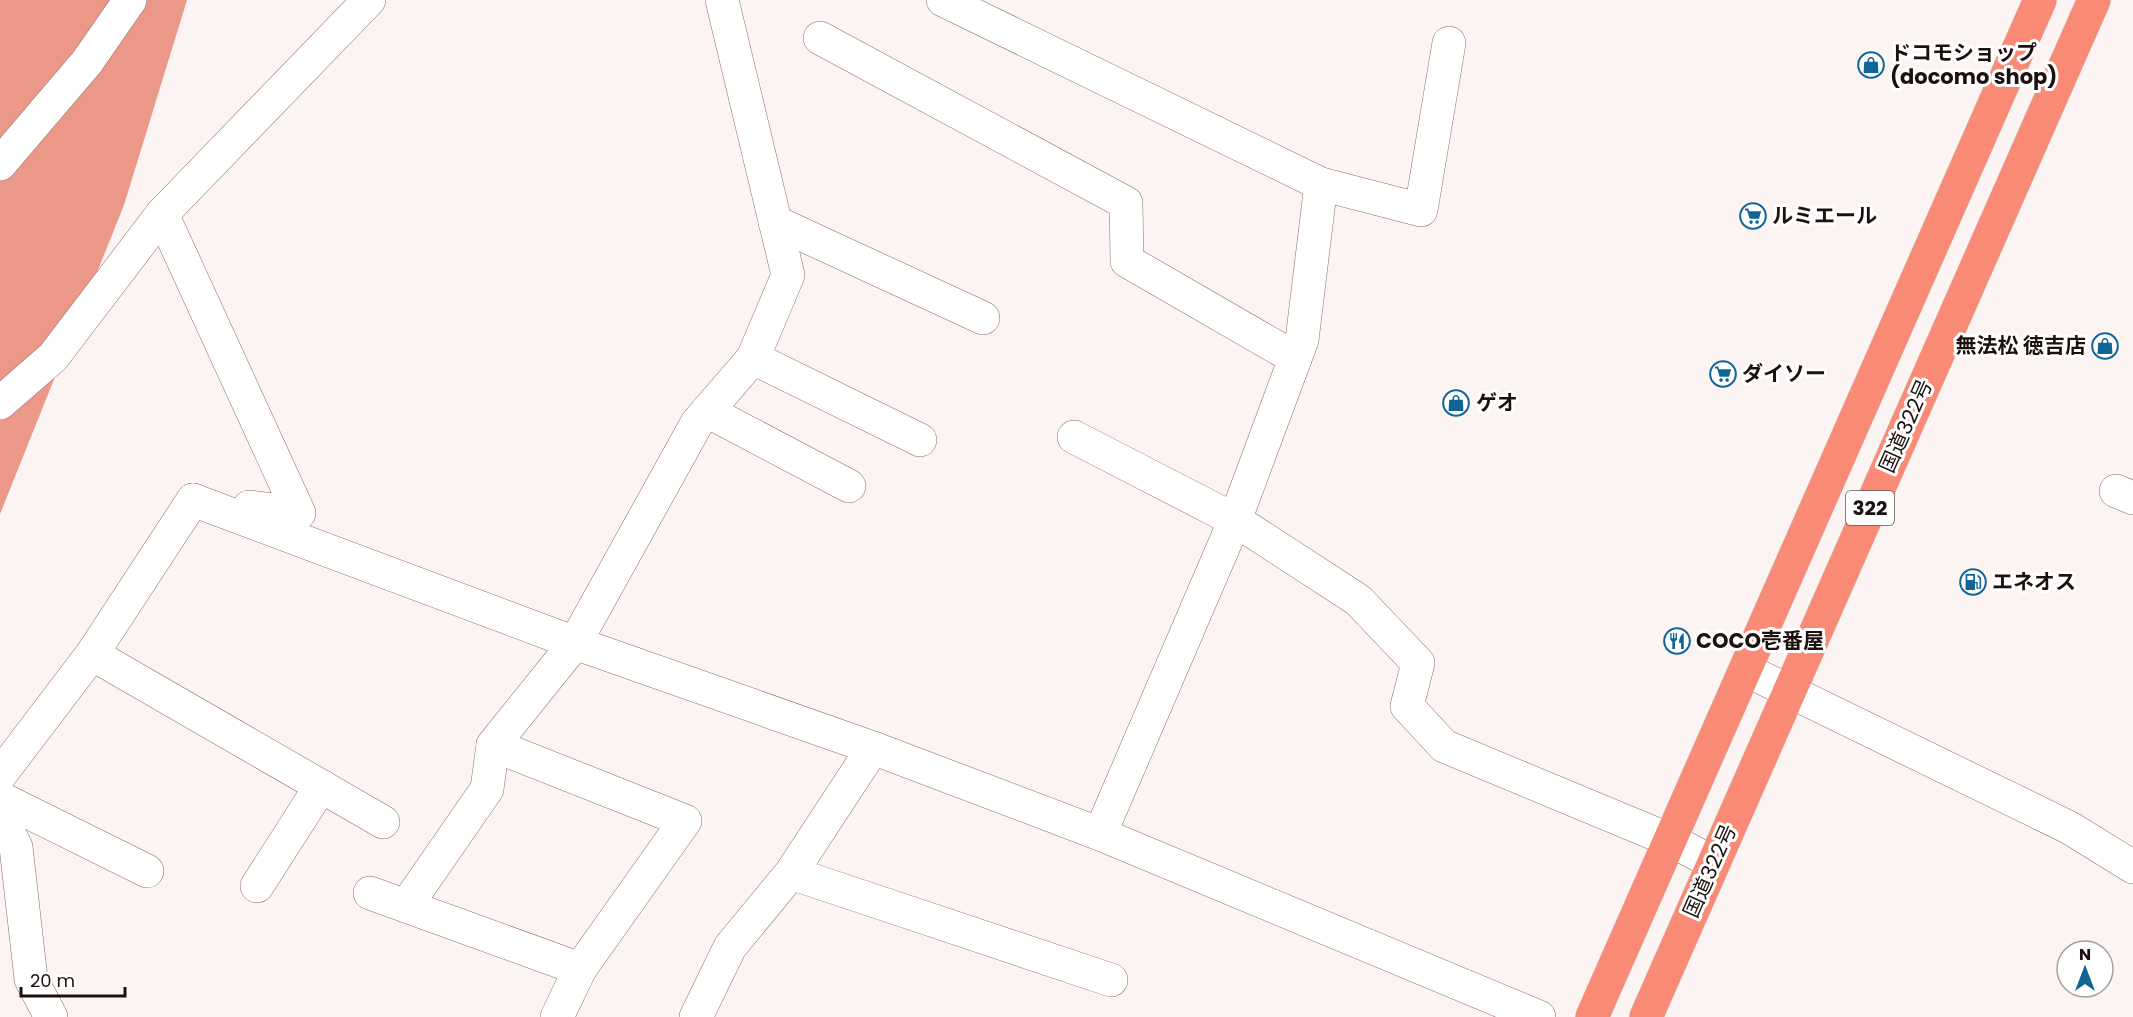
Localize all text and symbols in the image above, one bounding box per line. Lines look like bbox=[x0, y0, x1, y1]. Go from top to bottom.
place label: ドコモショップ (docomo shop) bbox=[1890, 38, 2057, 91]
shop icon: ドコモショップ (docomo shop) bbox=[1856, 50, 1886, 80]
supermarket icon: ルミエール bbox=[1738, 201, 1768, 231]
place label: ルミエール bbox=[1772, 201, 1877, 230]
place label: 無法松 徳吉店 bbox=[1956, 331, 2086, 360]
shop icon: 無法松 徳吉店 bbox=[2090, 331, 2120, 361]
supermarket icon: ダイソー bbox=[1708, 359, 1738, 389]
place label: ダイソー bbox=[1742, 359, 1826, 388]
street label: 国道322号 bbox=[1872, 374, 1939, 477]
shop icon: ゲオ bbox=[1441, 388, 1471, 418]
place label: ゲオ bbox=[1476, 388, 1518, 417]
road number: 322 bbox=[1846, 491, 1894, 525]
fuel station icon: エネオス bbox=[1958, 567, 1988, 597]
place label: エネオス bbox=[1992, 567, 2076, 596]
restaurant icon: COCO壱番屋 bbox=[1662, 626, 1692, 656]
place label: COCO壱番屋 bbox=[1696, 626, 1824, 655]
street label: 国道322号 bbox=[1676, 819, 1743, 922]
north arrow bbox=[2055, 939, 2115, 999]
text: N bbox=[2079, 943, 2091, 966]
scale bar bbox=[21, 960, 124, 998]
text: 20 m bbox=[30, 968, 75, 993]

